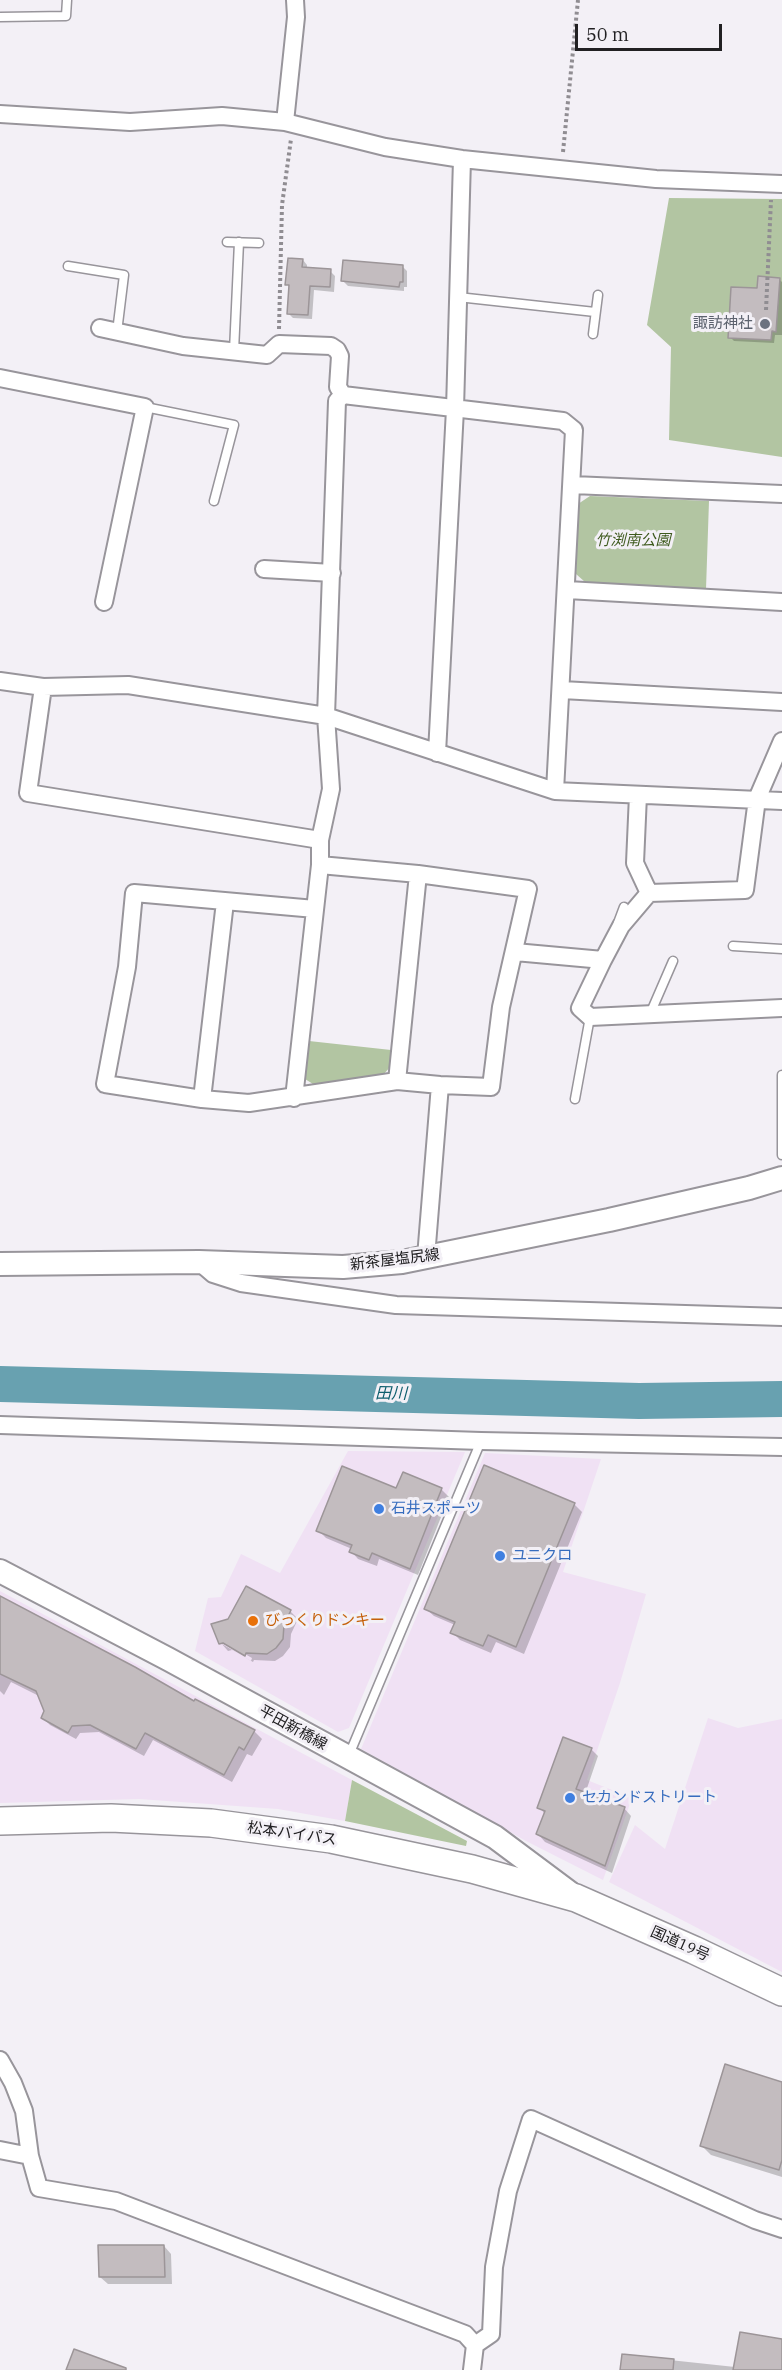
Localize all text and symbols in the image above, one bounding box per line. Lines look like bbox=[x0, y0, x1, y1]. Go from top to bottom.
scale bar bbox=[578, 12, 725, 50]
text: 50 m bbox=[586, 23, 629, 46]
place label: 諏訪神社 bbox=[693, 315, 753, 333]
marker: 諏訪神社 bbox=[758, 317, 772, 331]
park label: 竹渕南公園 bbox=[596, 532, 670, 550]
street label: 新茶屋塩尻線 bbox=[349, 1246, 441, 1274]
water label: 田川 bbox=[375, 1384, 407, 1404]
place label: 石井スポーツ bbox=[391, 1500, 481, 1518]
marker: 石井スポーツ bbox=[372, 1502, 386, 1516]
place label: ユニクロ bbox=[512, 1547, 572, 1565]
marker: ユニクロ bbox=[493, 1549, 507, 1563]
place label: びっくりドンキー bbox=[265, 1612, 385, 1630]
marker: びっくりドンキー bbox=[246, 1614, 260, 1628]
street label: 平田新橋線 bbox=[256, 1702, 330, 1754]
place label: セカンドストリート bbox=[582, 1789, 717, 1807]
marker: セカンドストリート bbox=[563, 1791, 577, 1805]
street label: 松本バイパス bbox=[246, 1819, 338, 1849]
street label: 国道19号 bbox=[648, 1923, 712, 1965]

